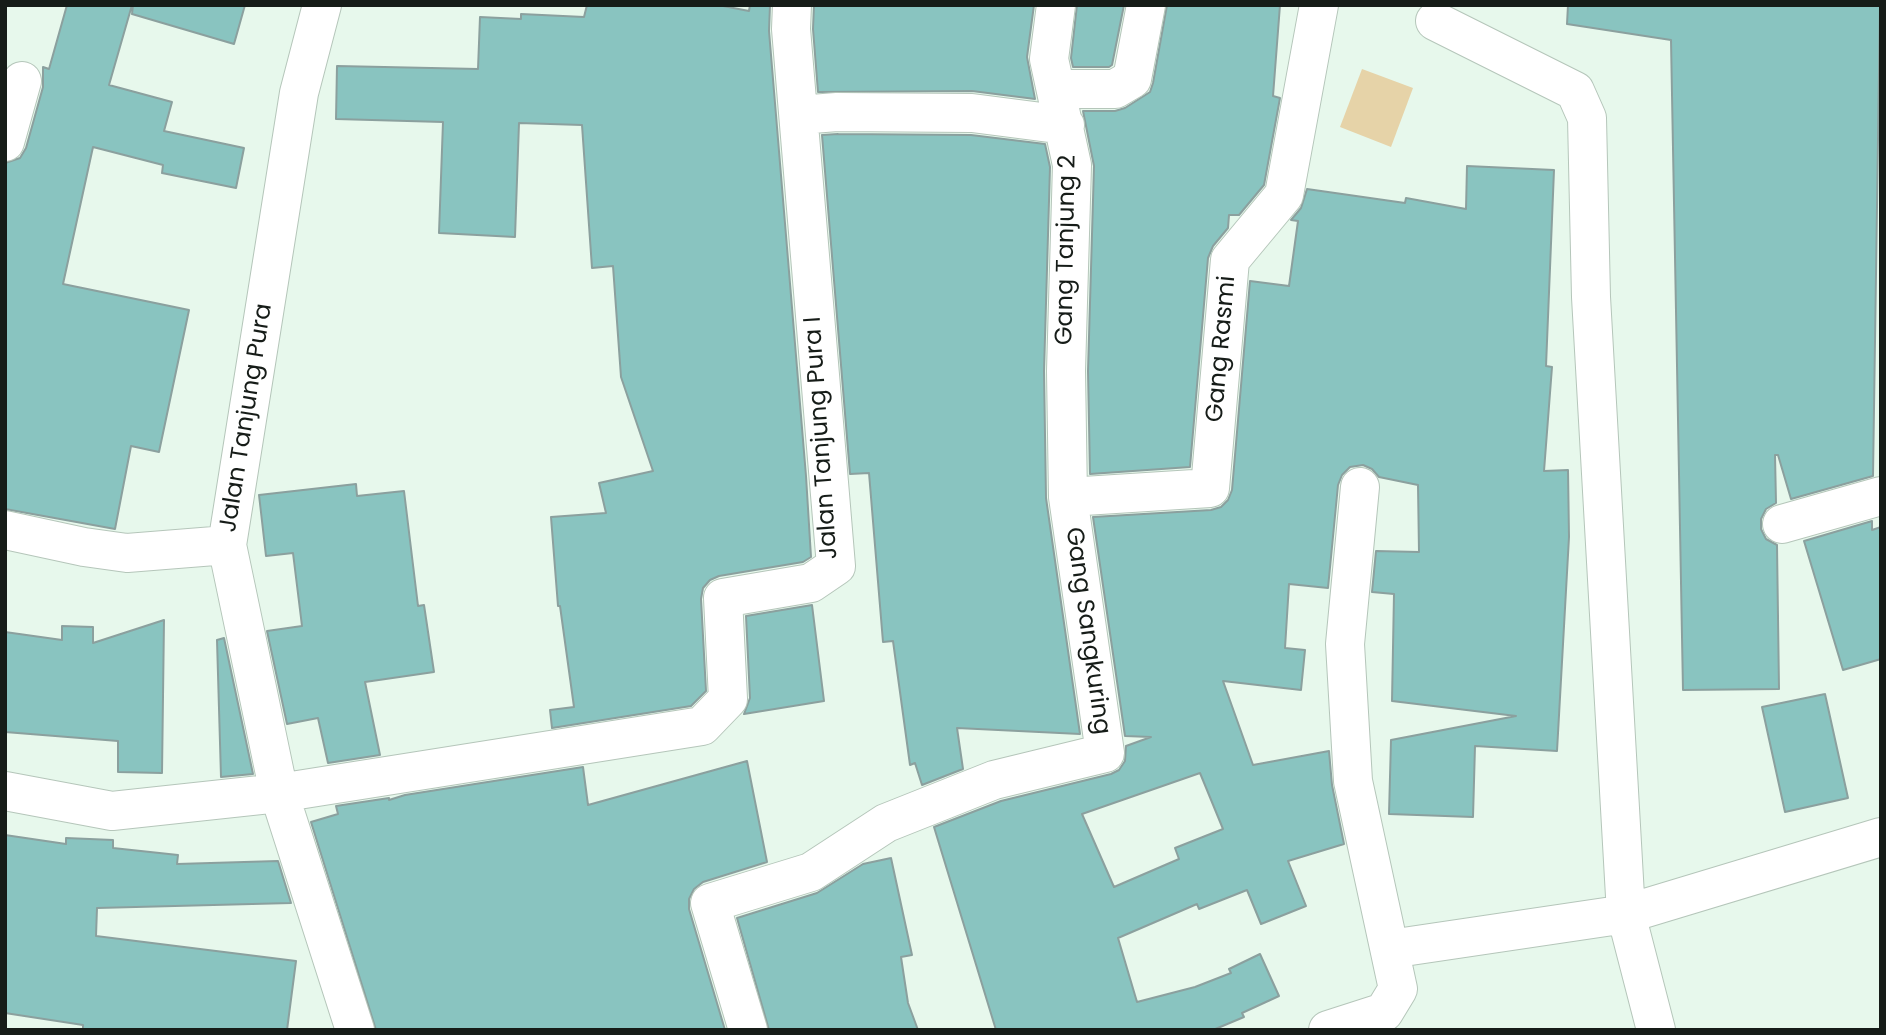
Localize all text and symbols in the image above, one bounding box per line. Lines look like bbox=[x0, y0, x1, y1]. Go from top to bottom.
street label: Gang Tanjung 2 bbox=[1051, 154, 1083, 346]
street label: Gang Rasmi bbox=[1201, 275, 1243, 423]
street label: Jalan Tanjung Pura bbox=[215, 302, 279, 534]
street label: Jalan Tanjung Pura I bbox=[799, 316, 845, 560]
street label: Gang Sangkuring bbox=[1058, 526, 1116, 736]

